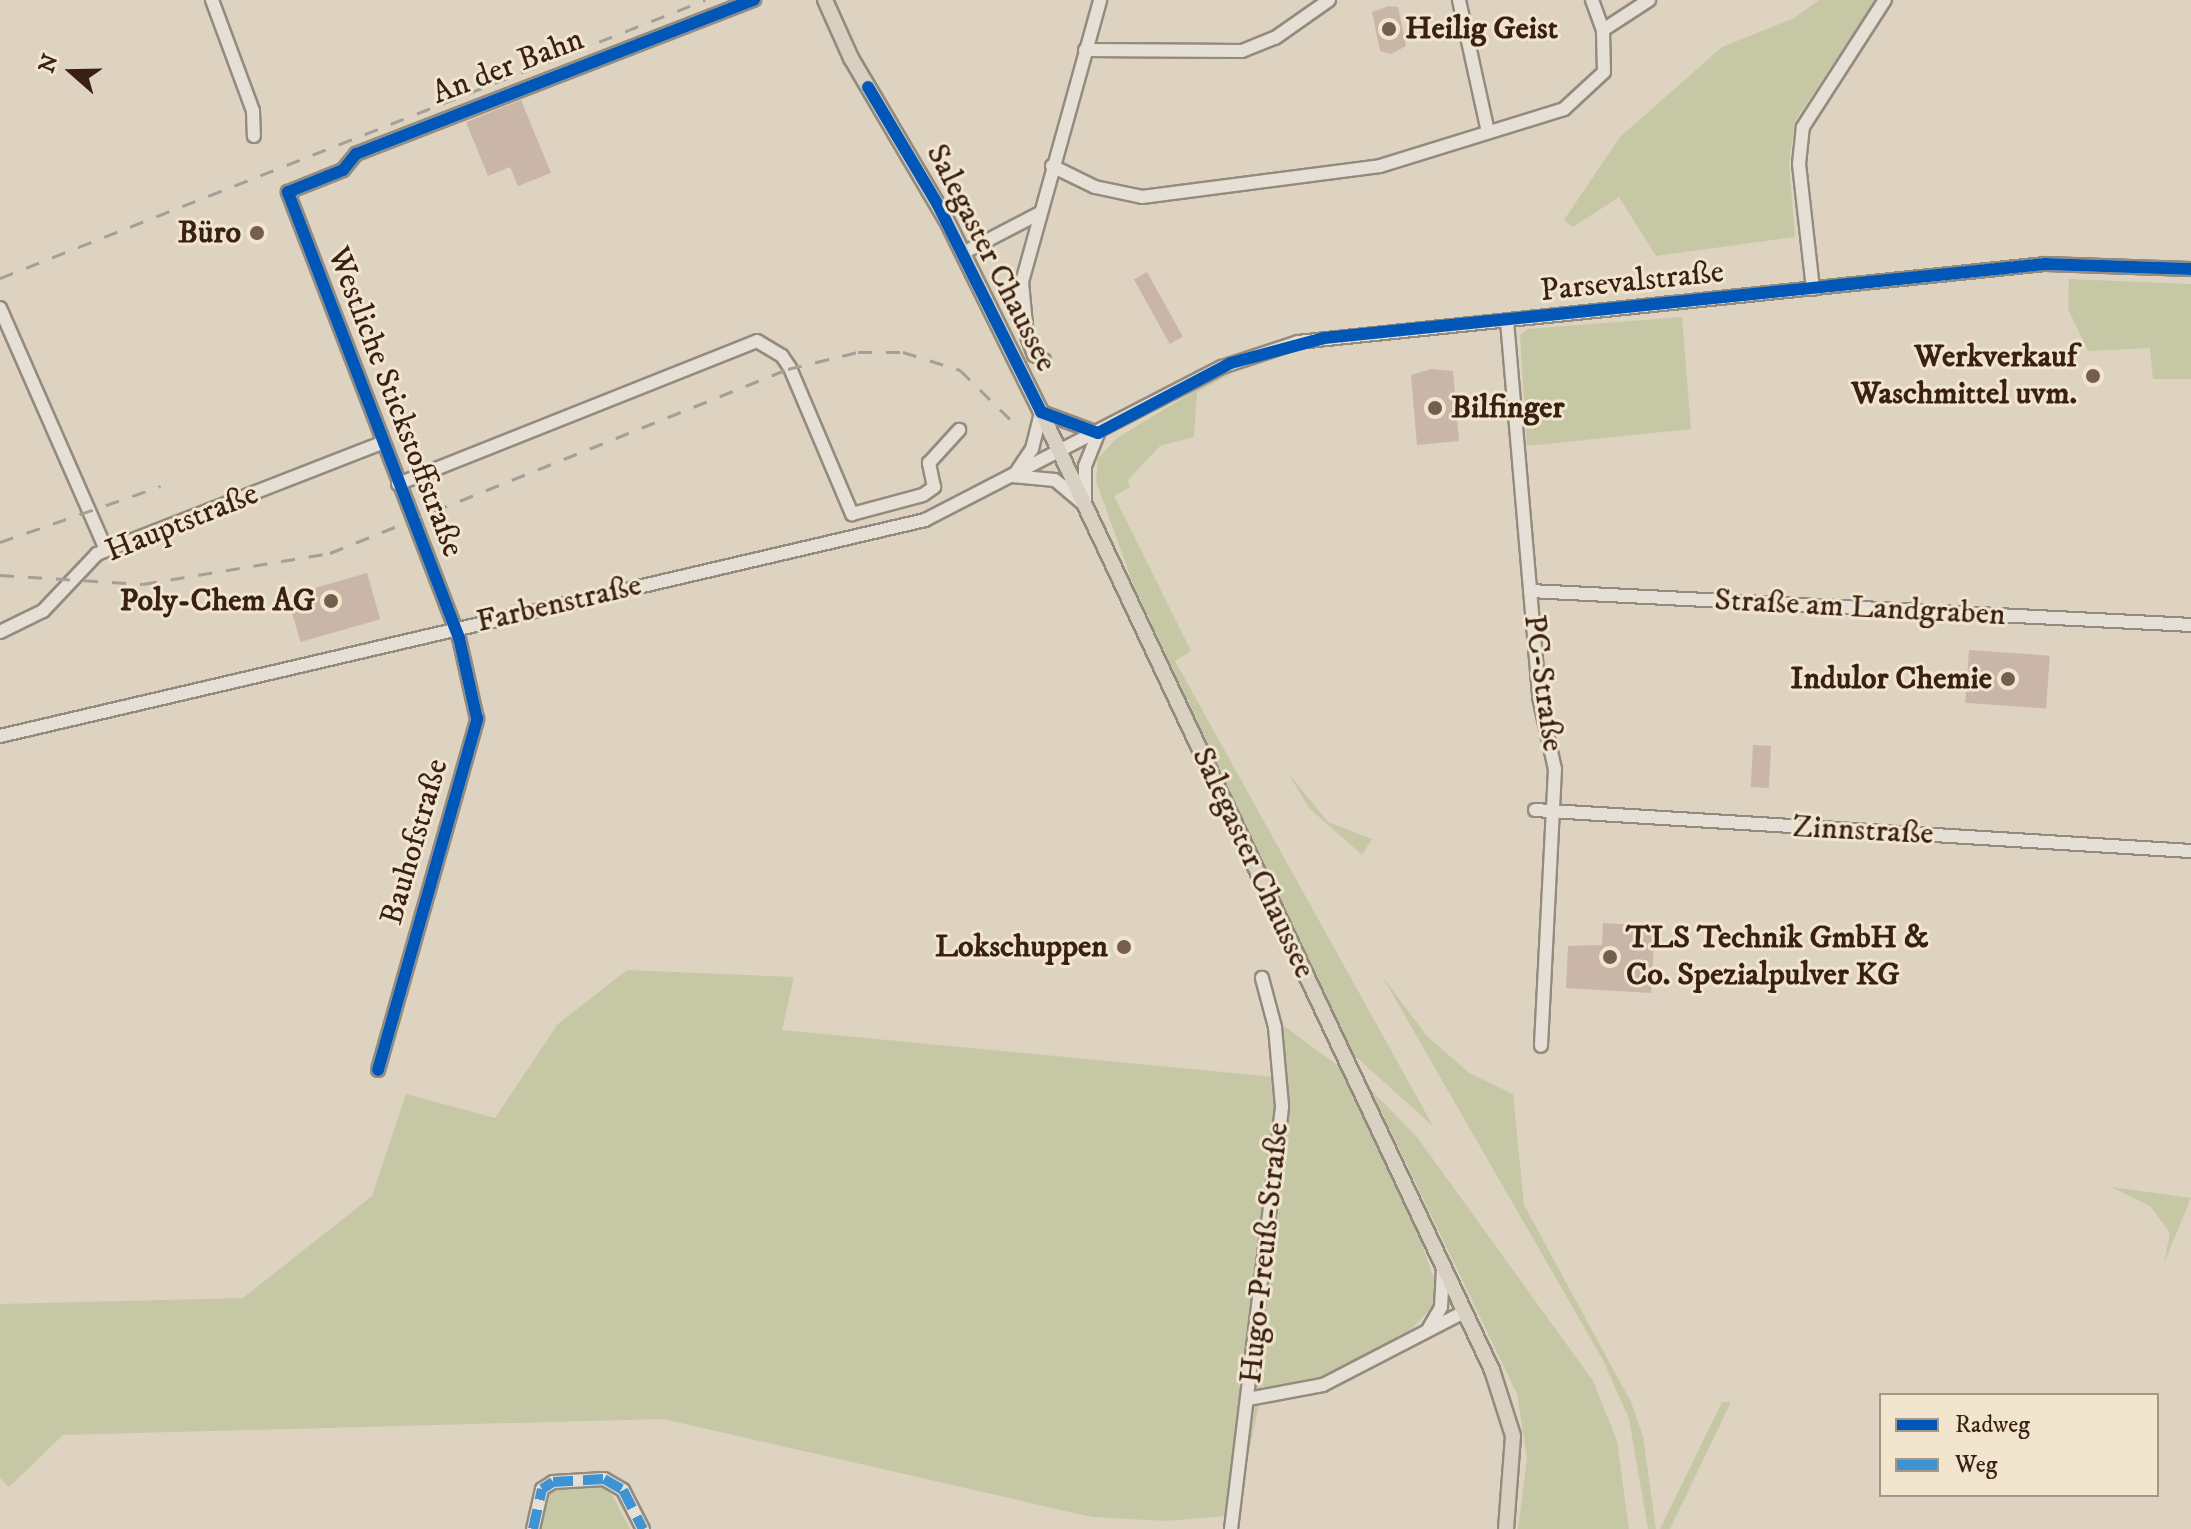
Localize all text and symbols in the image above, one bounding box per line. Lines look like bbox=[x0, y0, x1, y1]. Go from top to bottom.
place label: Heilig Geist bbox=[1405, 10, 1558, 48]
marker: Heilig Geist bbox=[1380, 20, 1398, 38]
street label: An der Bahn bbox=[427, 21, 589, 113]
north arrow bbox=[32, 32, 112, 112]
text: N bbox=[33, 51, 65, 77]
street label: Salegaster Chaussee bbox=[917, 138, 1065, 378]
place label: Büro bbox=[178, 214, 241, 252]
marker: Büro bbox=[248, 224, 266, 242]
street label: Westliche Stickstoffstraße bbox=[318, 242, 472, 562]
street label: Parsevalstraße bbox=[1538, 253, 1726, 311]
place label: Werkverkauf Waschmittel uvm. bbox=[1851, 339, 2077, 414]
marker: Werkverkauf Waschmittel uvm. bbox=[2084, 367, 2102, 385]
place label: Bilfinger bbox=[1451, 389, 1564, 427]
marker: Bilfinger bbox=[1426, 399, 1444, 417]
street label: Hauptstraße bbox=[100, 475, 264, 571]
street label: Farbenstraße bbox=[473, 566, 645, 642]
street label: Straße am Landgraben bbox=[1713, 581, 2007, 635]
place label: Poly-Chem AG bbox=[120, 582, 315, 620]
marker: Poly-Chem AG bbox=[322, 592, 340, 610]
street label: PC-Straße bbox=[1514, 612, 1572, 754]
place label: Indulor Chemie bbox=[1790, 660, 1992, 698]
marker: Indulor Chemie bbox=[1999, 670, 2017, 688]
street label: Salegaster Chaussee bbox=[1183, 741, 1323, 985]
street label: Bauhofstraße bbox=[373, 755, 457, 929]
street label: Zinnstraße bbox=[1791, 808, 1935, 854]
place label: TLS Technik GmbH & Co. Spezialpulver KG bbox=[1626, 920, 1929, 995]
place label: Lokschuppen bbox=[935, 928, 1108, 966]
marker: Lokschuppen bbox=[1115, 938, 1133, 956]
marker: TLS Technik GmbH & Co. Spezialpulver KG bbox=[1601, 948, 1619, 966]
street label: Hugo-Preuß-Straße bbox=[1232, 1120, 1298, 1386]
legend bbox=[1879, 1393, 2159, 1497]
text: Radweg bbox=[1955, 1410, 2030, 1440]
text: Weg bbox=[1955, 1450, 1997, 1480]

